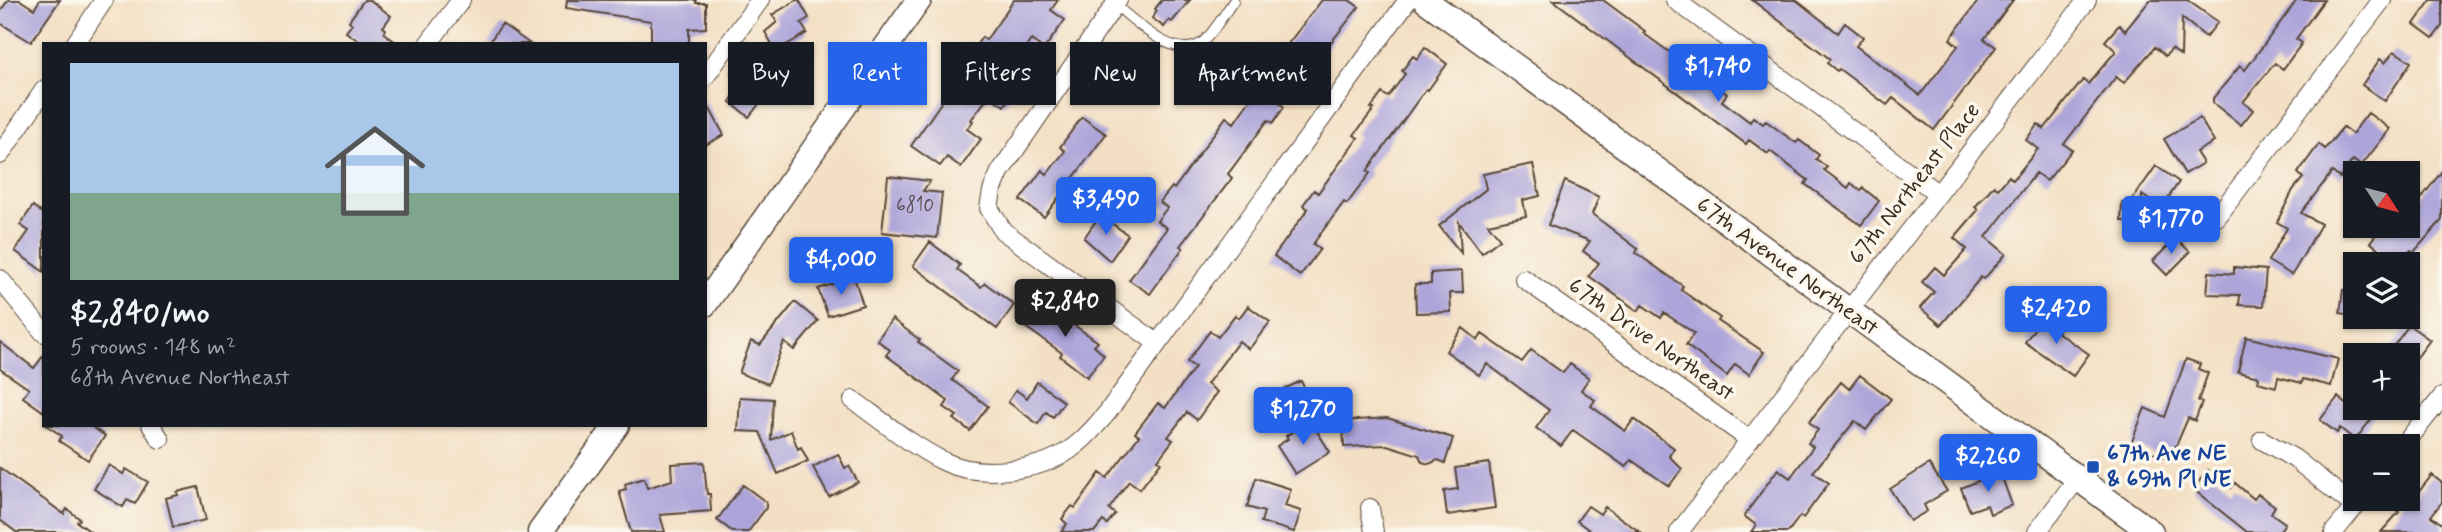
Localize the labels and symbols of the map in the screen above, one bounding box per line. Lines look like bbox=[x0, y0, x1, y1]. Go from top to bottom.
pin: $1,740 bbox=[1661, 44, 1775, 104]
street label: 67th Northeast Place bbox=[1842, 97, 1988, 271]
north arrow bbox=[2343, 161, 2420, 238]
pin: $3,490 bbox=[1049, 177, 1163, 237]
street label: 67th Avenue Northeast bbox=[1690, 191, 1884, 343]
house number: 6810 bbox=[896, 193, 934, 218]
pin: $1,770 bbox=[2114, 196, 2228, 256]
pin: $4,000 bbox=[784, 238, 898, 297]
street label: 67th Drive Northeast bbox=[1562, 271, 1740, 409]
pin: $2,840 bbox=[1008, 280, 1122, 339]
pin: $2,420 bbox=[1999, 286, 2113, 346]
pin: $1,270 bbox=[1246, 388, 1360, 447]
pin: $2,260 bbox=[1931, 434, 2045, 494]
place label: 67th Ave NE & 69th Pl NE bbox=[2107, 439, 2232, 495]
marker: 67th Ave NE & 69th Pl NE bbox=[2085, 459, 2101, 475]

